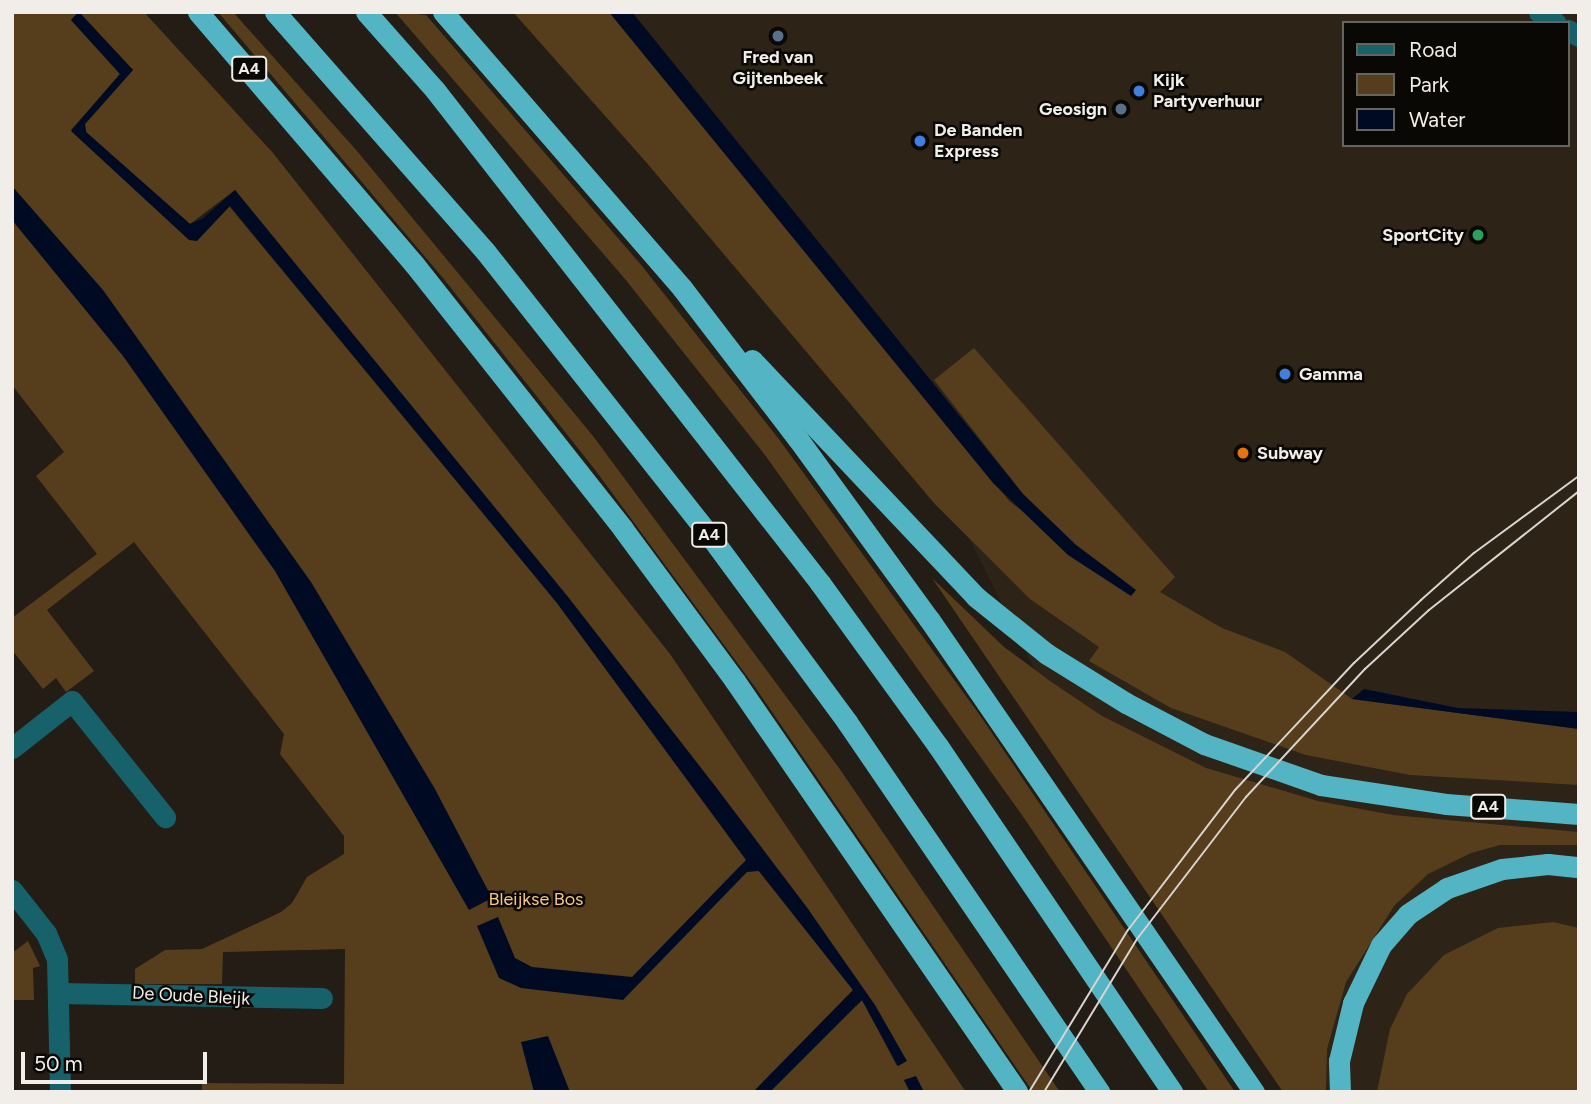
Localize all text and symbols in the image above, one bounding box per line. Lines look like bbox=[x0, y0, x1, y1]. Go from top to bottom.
legend bbox=[1342, 21, 1570, 147]
marker: Fred van Gijtenbeek bbox=[770, 28, 786, 44]
text: Road bbox=[1409, 37, 1457, 62]
place label: Fred van Gijtenbeek bbox=[733, 47, 823, 90]
road number: A4 bbox=[230, 57, 268, 82]
place label: Kijk Partyverhuur bbox=[1153, 70, 1262, 112]
text: Park bbox=[1409, 72, 1449, 97]
marker: Kijk Partyverhuur bbox=[1131, 83, 1147, 99]
place label: Geosign bbox=[1039, 98, 1107, 120]
marker: Geosign bbox=[1113, 101, 1129, 117]
text: Water bbox=[1409, 107, 1465, 132]
place label: De Banden Express bbox=[934, 120, 1023, 162]
marker: De Banden Express bbox=[912, 133, 928, 149]
place label: SportCity bbox=[1382, 224, 1464, 246]
marker: SportCity bbox=[1470, 227, 1486, 243]
place label: Gamma bbox=[1299, 363, 1363, 385]
marker: Gamma bbox=[1277, 366, 1293, 382]
place label: Subway bbox=[1257, 442, 1323, 464]
marker: Subway bbox=[1235, 445, 1251, 461]
road number: A4 bbox=[690, 522, 728, 548]
road number: A4 bbox=[1469, 794, 1507, 820]
park label: Bleijkse Bos bbox=[488, 888, 584, 910]
street label: De Oude Bleijk bbox=[132, 982, 250, 1010]
scale bar bbox=[24, 1038, 210, 1082]
text: 50 m bbox=[34, 1051, 83, 1076]

